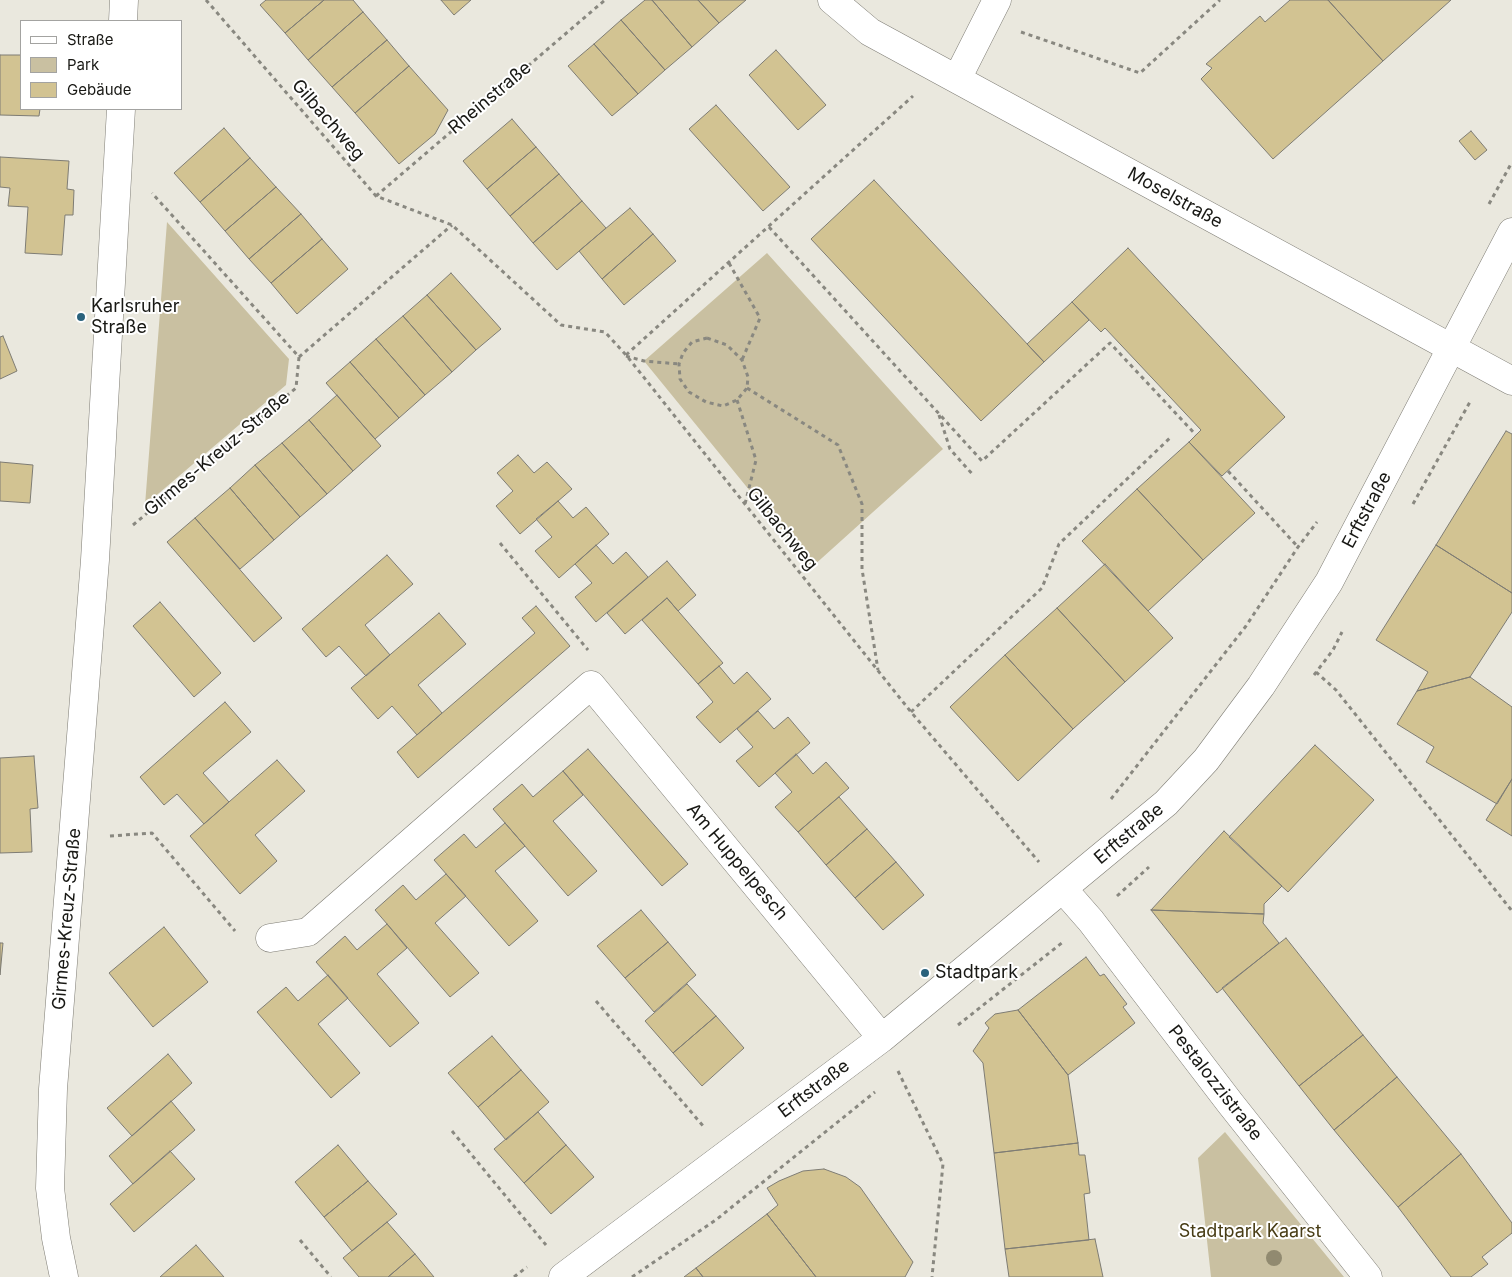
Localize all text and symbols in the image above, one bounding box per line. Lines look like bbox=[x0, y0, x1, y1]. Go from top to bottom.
legend bbox=[20, 20, 182, 110]
text: Straße bbox=[67, 30, 114, 49]
text: Park bbox=[67, 55, 99, 74]
street label: Rheinstraße bbox=[444, 57, 536, 139]
street label: Gilbachweg bbox=[287, 75, 369, 165]
text: Gebäude bbox=[67, 80, 132, 99]
street label: Moselstraße bbox=[1124, 163, 1226, 233]
place label: Karlsruher Straße bbox=[91, 296, 179, 338]
marker: Karlsruher Straße bbox=[75, 311, 87, 323]
street label: Girmes-Kreuz-Straße bbox=[140, 387, 294, 521]
street label: Erftstraße bbox=[1338, 468, 1396, 552]
street label: Gilbachweg bbox=[742, 483, 822, 575]
street label: Am Huppelpesch bbox=[682, 799, 792, 925]
street label: Erftstraße bbox=[1090, 799, 1168, 869]
street label: Girmes-Kreuz-Straße bbox=[48, 827, 86, 1011]
place label: Stadtpark bbox=[935, 962, 1018, 984]
marker: Stadtpark bbox=[919, 967, 931, 979]
street label: Pestalozzistraße bbox=[1163, 1021, 1267, 1145]
street label: Erftstraße bbox=[774, 1055, 854, 1123]
park label: Stadtpark Kaarst bbox=[1179, 1221, 1321, 1243]

